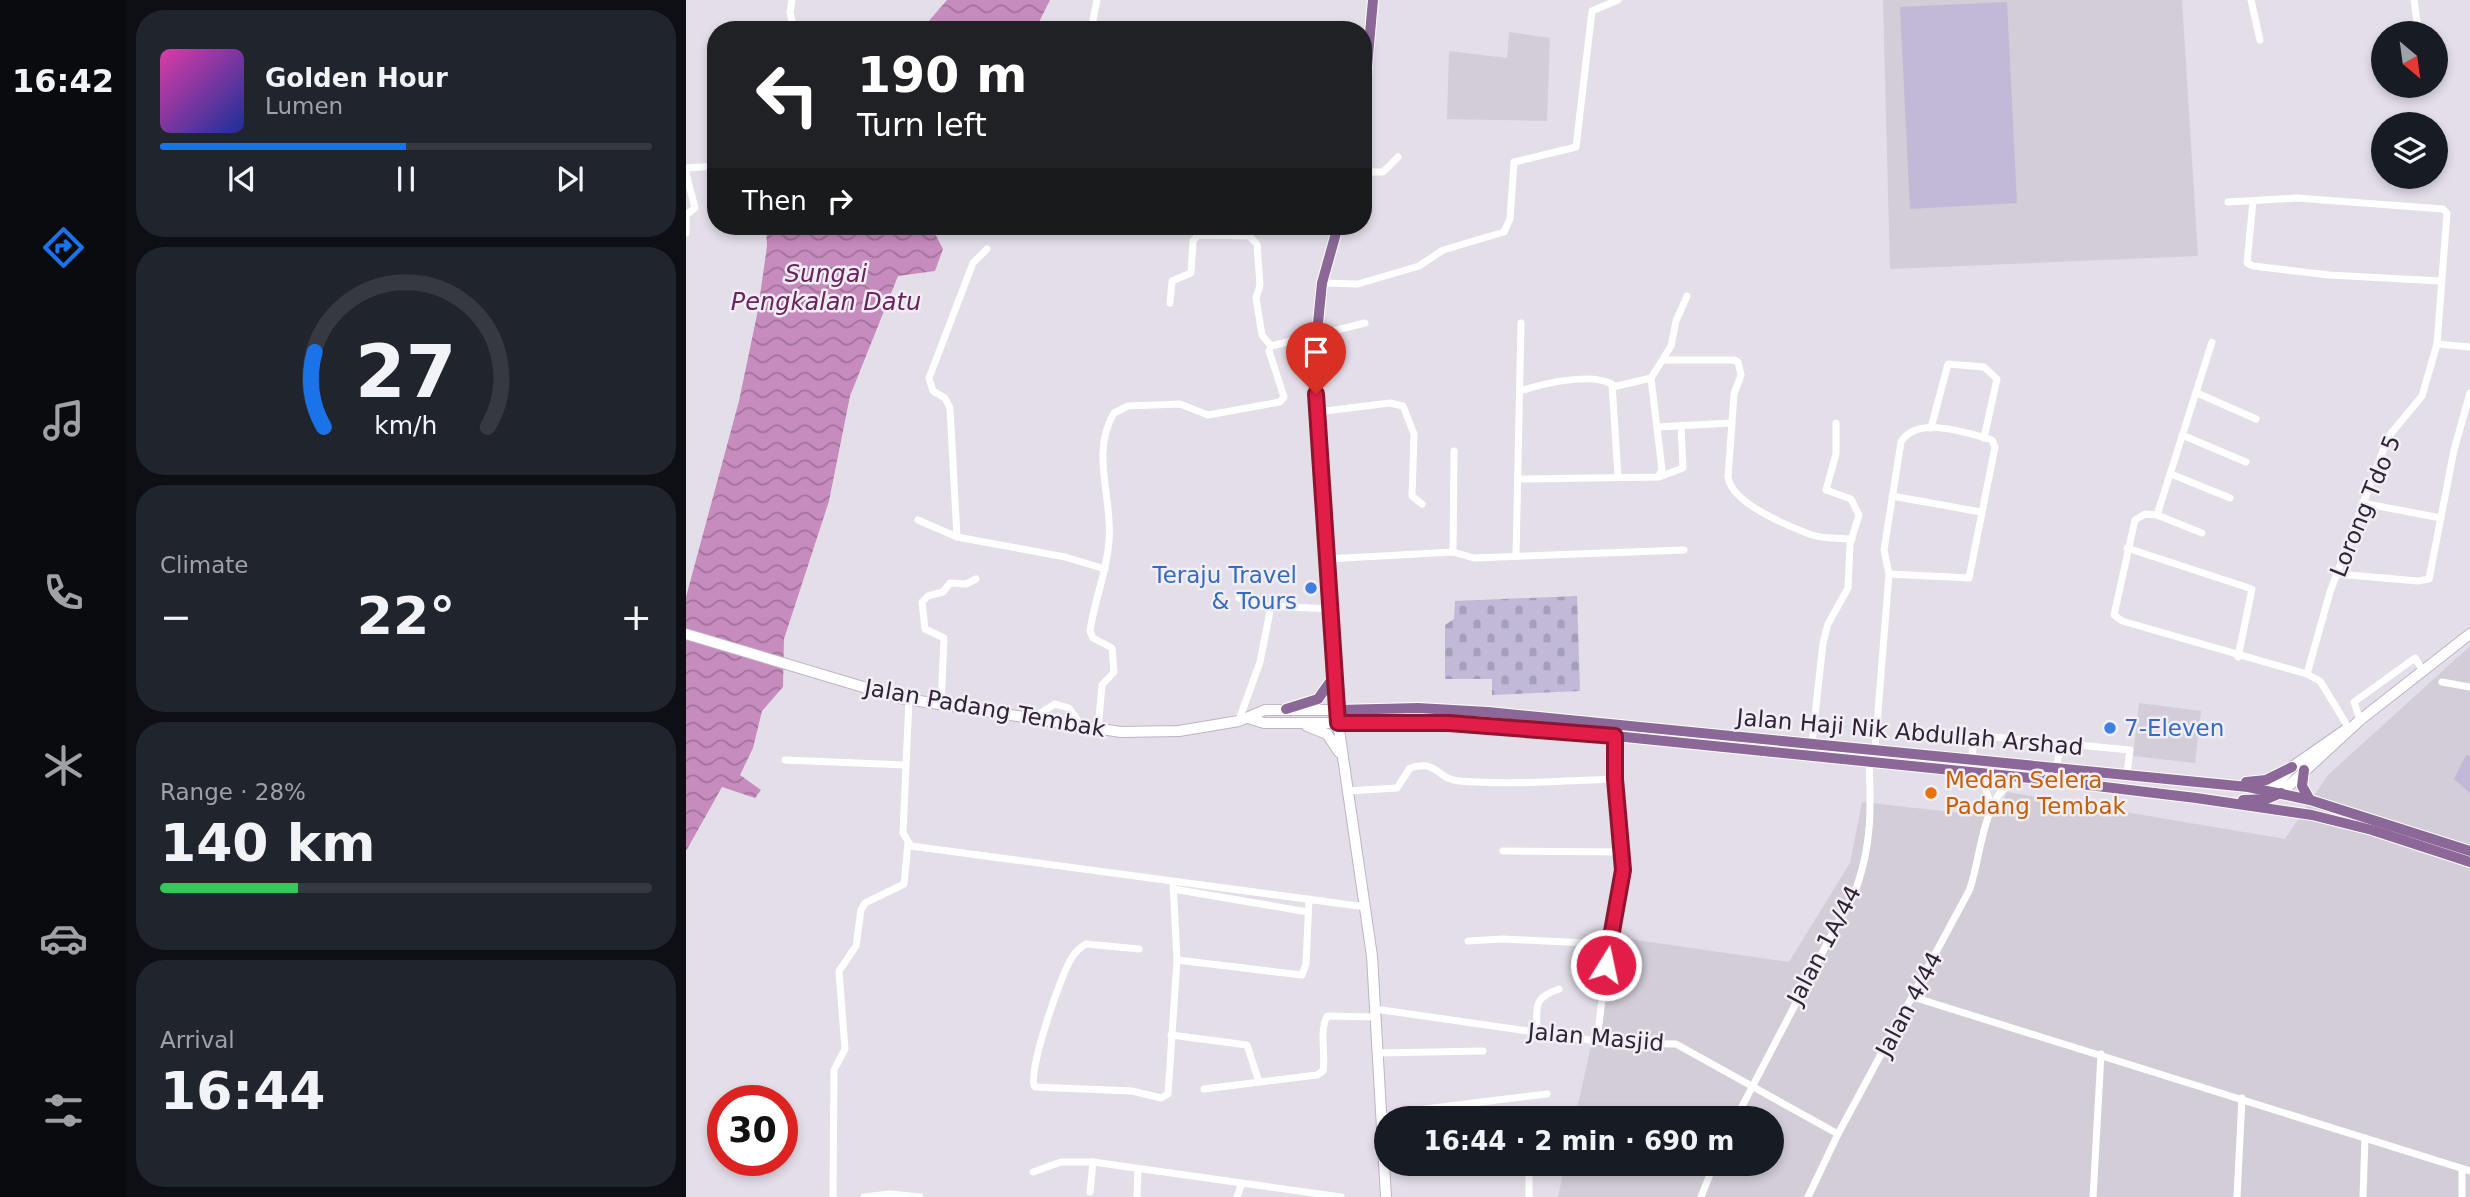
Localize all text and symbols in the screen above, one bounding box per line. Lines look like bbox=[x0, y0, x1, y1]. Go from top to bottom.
north arrow bbox=[2371, 21, 2448, 98]
map controls bbox=[2371, 21, 2448, 189]
text: 190 m bbox=[857, 47, 1027, 104]
icon: left bbox=[742, 49, 833, 140]
text: 16:42 bbox=[12, 62, 114, 100]
text: Golden Hour bbox=[265, 63, 448, 93]
text: Lumen bbox=[265, 93, 343, 119]
text: Turn left bbox=[857, 106, 987, 144]
button: layers bbox=[2371, 112, 2448, 189]
icon: previous bbox=[223, 160, 261, 198]
icon: pause bbox=[387, 160, 425, 198]
icon: next bbox=[551, 160, 589, 198]
icon: right bbox=[821, 182, 859, 220]
text: Then bbox=[742, 186, 807, 216]
icon: directions bbox=[39, 223, 88, 272]
water label: Sungai Pengkalan Datu bbox=[731, 260, 921, 316]
pin bbox=[1286, 322, 1346, 394]
text: 27 bbox=[355, 330, 457, 415]
icon: arrive bbox=[1297, 333, 1335, 371]
icon: music bbox=[39, 396, 88, 445]
text: km/h bbox=[374, 411, 438, 440]
street label: Lorong Tdo 5 bbox=[2325, 431, 2405, 581]
text: Climate bbox=[160, 552, 249, 578]
place label: Teraju Travel & Tours bbox=[1152, 562, 1297, 614]
icon: phone bbox=[39, 568, 88, 617]
marker: Teraju Travel & Tours bbox=[1303, 580, 1319, 596]
text: 22° bbox=[357, 586, 455, 646]
text: − bbox=[160, 595, 192, 639]
text: + bbox=[620, 595, 652, 639]
street label: Jalan Padang Tembak bbox=[861, 674, 1108, 742]
street label: Jalan Haji Nik Abdullah Arshad bbox=[1734, 704, 2084, 760]
place label: 7-Eleven bbox=[2124, 715, 2224, 741]
marker: 7-Eleven bbox=[2102, 720, 2118, 736]
icon: climate bbox=[39, 741, 88, 790]
place label: Medan Selera Padang Tembak bbox=[1945, 767, 2127, 819]
text: Range · 28% bbox=[160, 779, 306, 805]
marker: Medan Selera Padang Tembak bbox=[1923, 785, 1939, 801]
text: 140 km bbox=[160, 813, 375, 873]
street label: Jalan 1A/44 bbox=[1781, 881, 1866, 1011]
icon: car bbox=[39, 914, 88, 963]
position arrow bbox=[1569, 928, 1643, 1002]
street label: Jalan 4/44 bbox=[1870, 947, 1947, 1063]
street label: Jalan Masjid bbox=[1525, 1018, 1665, 1056]
text: Arrival bbox=[160, 1027, 235, 1053]
text: 16:44 bbox=[160, 1061, 326, 1121]
speed limit sign: 30 bbox=[707, 1085, 798, 1176]
icon: filters bbox=[39, 1086, 88, 1135]
text: 16:44 · 2 min · 690 m bbox=[1424, 1126, 1734, 1156]

